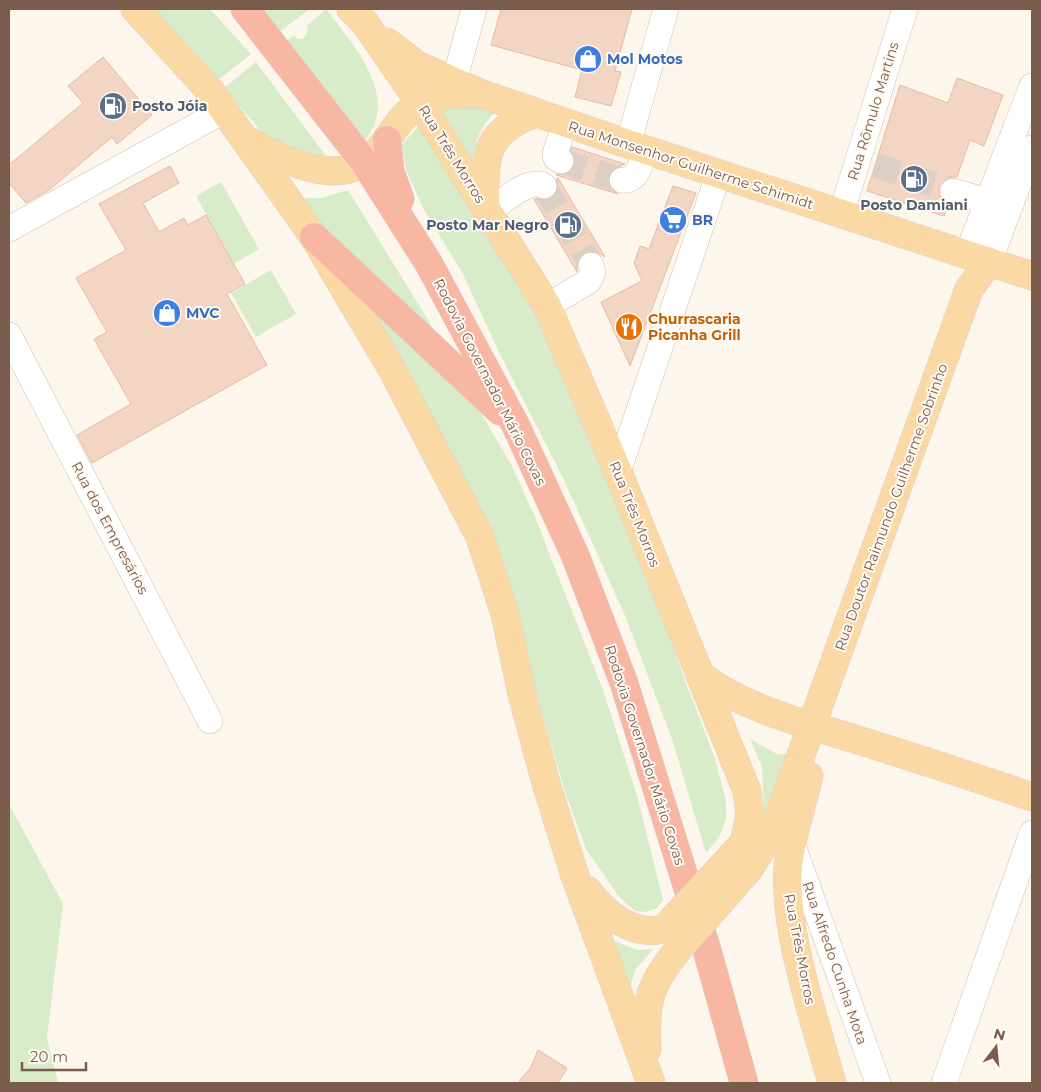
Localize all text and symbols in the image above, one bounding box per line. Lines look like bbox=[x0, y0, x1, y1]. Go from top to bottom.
street label: Rua Rômulo Martins bbox=[843, 39, 903, 183]
shop icon: Mol Motos bbox=[573, 44, 603, 74]
place label: Mol Motos bbox=[607, 50, 683, 68]
fuel station icon: Posto Jóia bbox=[98, 91, 128, 121]
place label: Posto Jóia bbox=[132, 97, 207, 115]
street label: Rua Três Morros bbox=[415, 102, 489, 207]
street label: Rua Monsenhor Guilherme Schimidt bbox=[566, 117, 816, 213]
fuel station icon: Posto Damiani bbox=[899, 164, 929, 194]
place label: Posto Damiani bbox=[860, 196, 968, 214]
supermarket icon: BR bbox=[658, 205, 688, 235]
fuel station icon: Posto Mar Negro bbox=[553, 210, 583, 240]
place label: BR bbox=[692, 211, 713, 229]
place label: Posto Mar Negro bbox=[426, 216, 549, 234]
street label: Rodovia Governador Mário Covas bbox=[430, 275, 550, 489]
shop icon: MVC bbox=[152, 298, 182, 328]
place label: MVC bbox=[186, 304, 219, 322]
place label: Churrascaria Picanha Grill bbox=[648, 310, 741, 344]
restaurant icon: Churrascaria Picanha Grill bbox=[614, 312, 644, 342]
street label: Rua Doutor Raimundo Guilherme Sobrinho bbox=[830, 361, 952, 653]
street label: Rua dos Empresários bbox=[67, 459, 153, 598]
street label: Rua Três Morros bbox=[606, 459, 664, 570]
street label: Rodovia Governador Mário Covas bbox=[601, 643, 689, 867]
street label: Rua Alfredo Cunha Mota bbox=[799, 879, 871, 1047]
street label: Rua Três Morros bbox=[780, 892, 820, 1006]
north arrow bbox=[971, 1022, 1021, 1072]
text: N bbox=[992, 1024, 1008, 1045]
scale bar bbox=[22, 1040, 86, 1072]
text: 20 m bbox=[30, 1047, 68, 1066]

